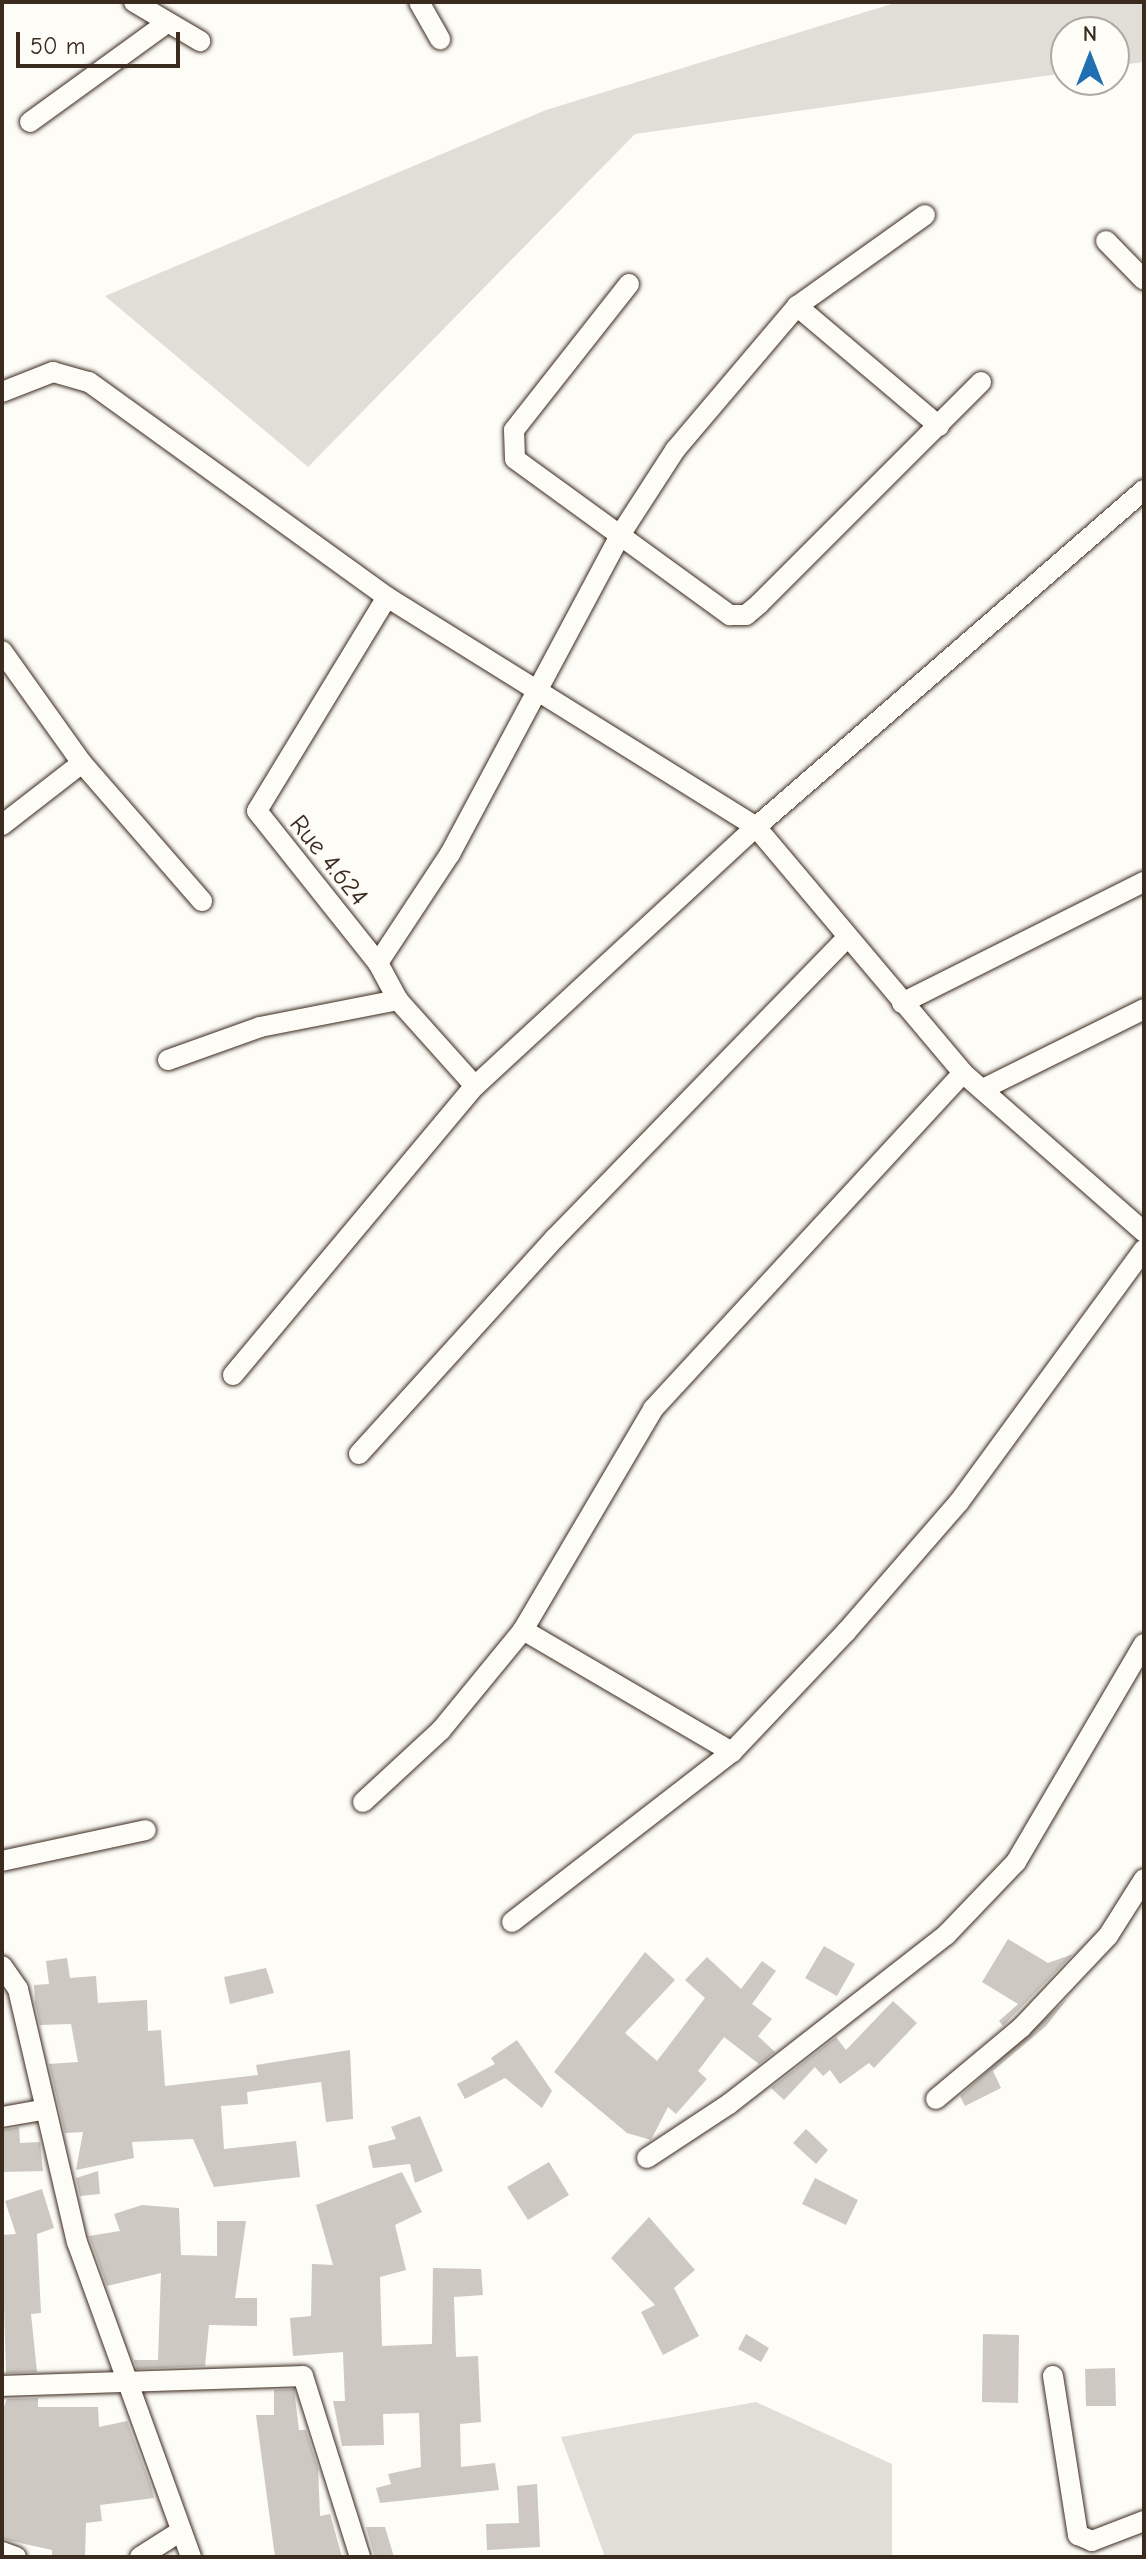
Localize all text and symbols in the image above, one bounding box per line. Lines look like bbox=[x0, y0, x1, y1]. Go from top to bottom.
scale bar bbox=[20, 16, 184, 66]
north arrow bbox=[1050, 16, 1130, 96]
text: N bbox=[1083, 21, 1097, 47]
text: 50 m bbox=[30, 32, 86, 60]
street label: Rue 4.624 bbox=[282, 810, 374, 912]

